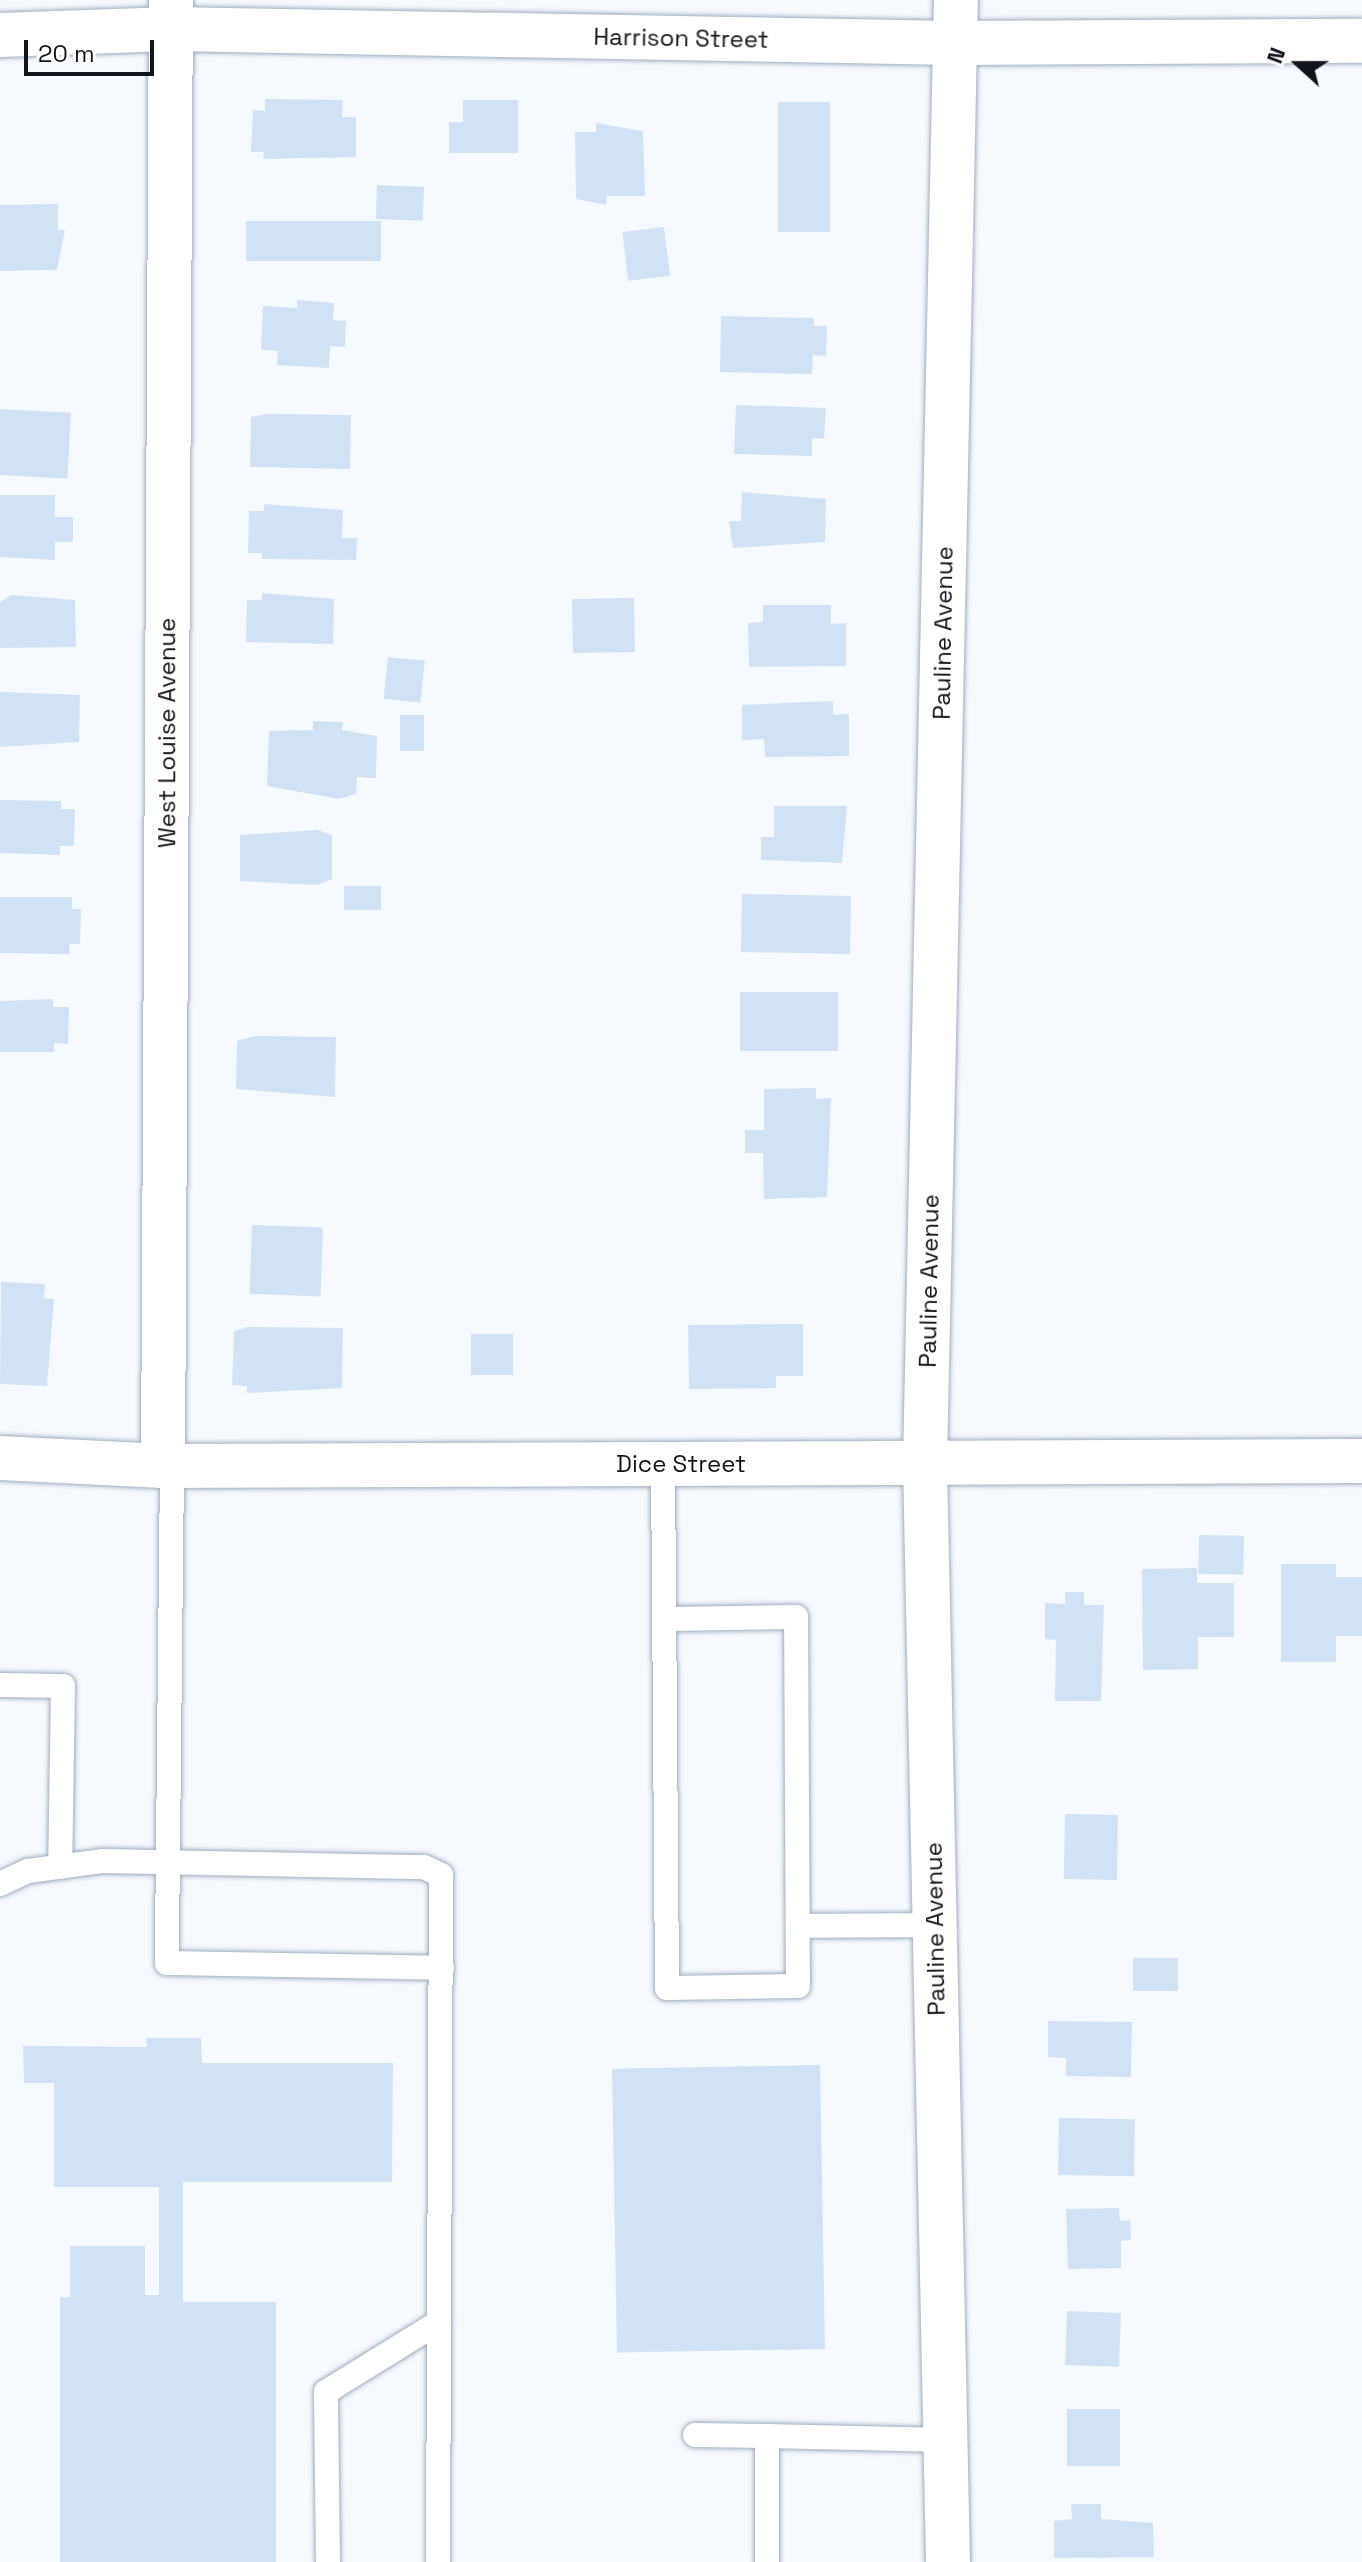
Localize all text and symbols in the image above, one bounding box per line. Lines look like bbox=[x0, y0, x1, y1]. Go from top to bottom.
street label: Harrison Street bbox=[593, 22, 769, 54]
scale bar bbox=[28, 24, 158, 74]
north arrow bbox=[1258, 24, 1338, 104]
text: 20 m bbox=[38, 38, 95, 69]
text: N bbox=[1260, 43, 1291, 67]
street label: Pauline Avenue bbox=[927, 546, 959, 720]
street label: West Louise Avenue bbox=[153, 618, 181, 848]
street label: Pauline Avenue bbox=[913, 1194, 945, 1368]
street label: Dice Street bbox=[616, 1450, 746, 1478]
street label: Pauline Avenue bbox=[919, 1842, 951, 2016]

